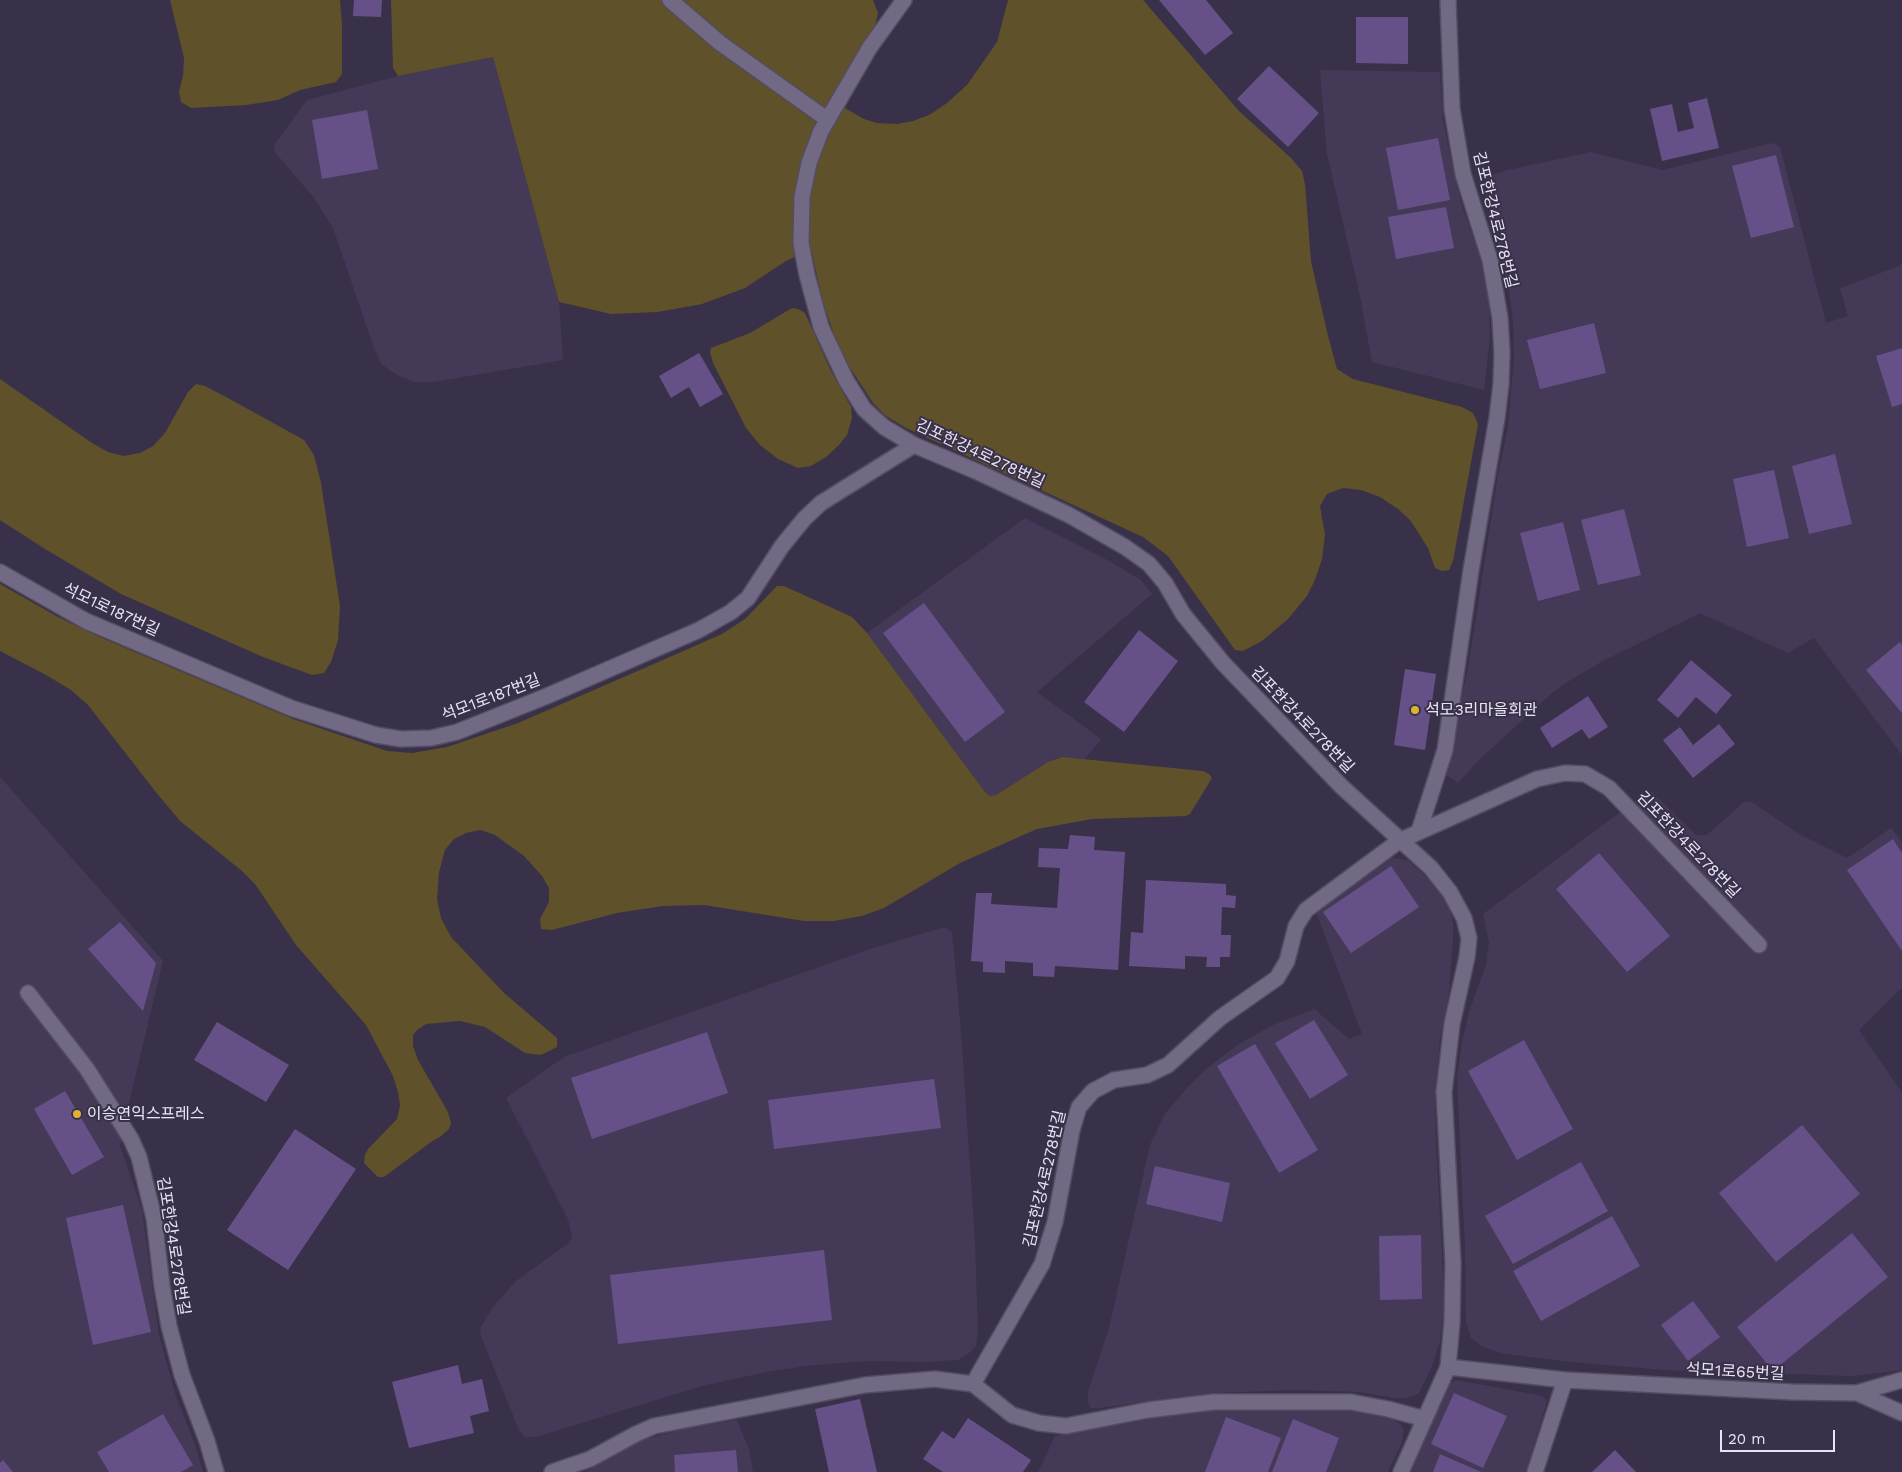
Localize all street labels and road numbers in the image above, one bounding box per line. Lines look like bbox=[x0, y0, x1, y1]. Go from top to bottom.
street label: 김포한강4로278번길 bbox=[1469, 150, 1521, 290]
street label: 김포한강4로278번길 bbox=[912, 416, 1048, 492]
street label: 석모1로187번길 bbox=[60, 579, 162, 641]
street label: 김포한강4로278번길 bbox=[1246, 663, 1358, 777]
street label: 석모1로187번길 bbox=[439, 670, 543, 726]
street label: 김포한강4로278번길 bbox=[1632, 788, 1744, 902]
street label: 김포한강4로278번길 bbox=[1020, 1108, 1070, 1250]
street label: 김포한강4로278번길 bbox=[153, 1175, 193, 1317]
street label: 석모1로65번길 bbox=[1685, 1360, 1785, 1384]

